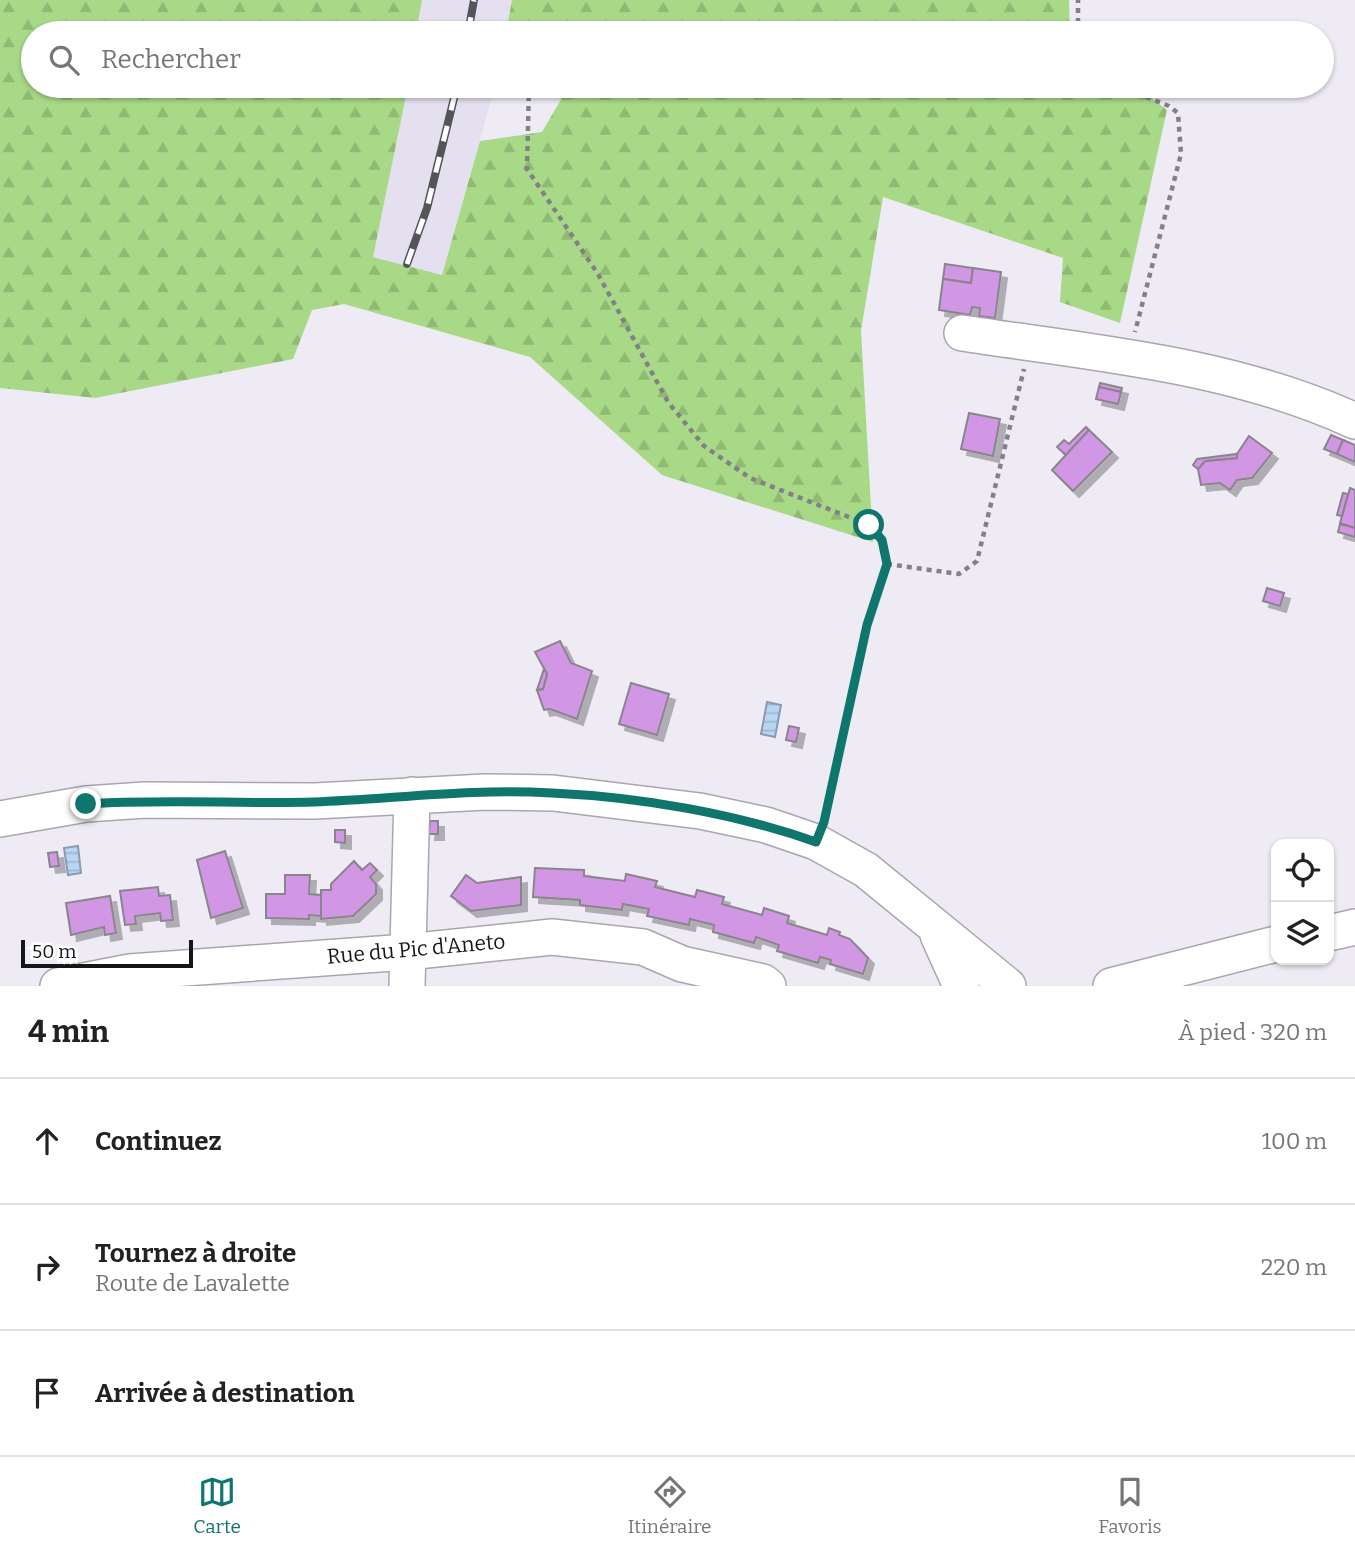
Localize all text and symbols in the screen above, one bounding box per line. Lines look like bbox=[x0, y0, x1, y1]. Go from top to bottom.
search box bbox=[21, 21, 1334, 98]
icon: search bbox=[45, 41, 83, 79]
text: Rechercher bbox=[101, 44, 241, 75]
route start bbox=[853, 509, 884, 540]
route end bbox=[70, 788, 101, 819]
map controls bbox=[1271, 839, 1334, 965]
button: locate bbox=[1271, 839, 1334, 902]
button: layers bbox=[1271, 902, 1334, 965]
street label: Rue du Pic d'Aneto bbox=[326, 928, 506, 970]
scale bar bbox=[21, 937, 192, 969]
text: 50 m bbox=[32, 940, 76, 963]
text: 4 min bbox=[28, 1014, 109, 1050]
text: À pied · 320 m bbox=[1178, 1018, 1327, 1046]
icon: ahead bbox=[28, 1122, 66, 1160]
text: Continuez bbox=[95, 1126, 222, 1157]
text: 100 m bbox=[1262, 1127, 1327, 1155]
text: Tournez à droite bbox=[95, 1238, 296, 1269]
icon: right bbox=[28, 1248, 66, 1286]
text: 220 m bbox=[1261, 1253, 1327, 1281]
text: Route de Lavalette bbox=[95, 1269, 290, 1297]
icon: arrive bbox=[28, 1374, 66, 1412]
text: Arrivée à destination bbox=[95, 1378, 354, 1409]
tab: Carte bbox=[193, 1473, 241, 1538]
tab: Itinéraire bbox=[628, 1473, 712, 1538]
tab: Favoris bbox=[1098, 1473, 1162, 1538]

